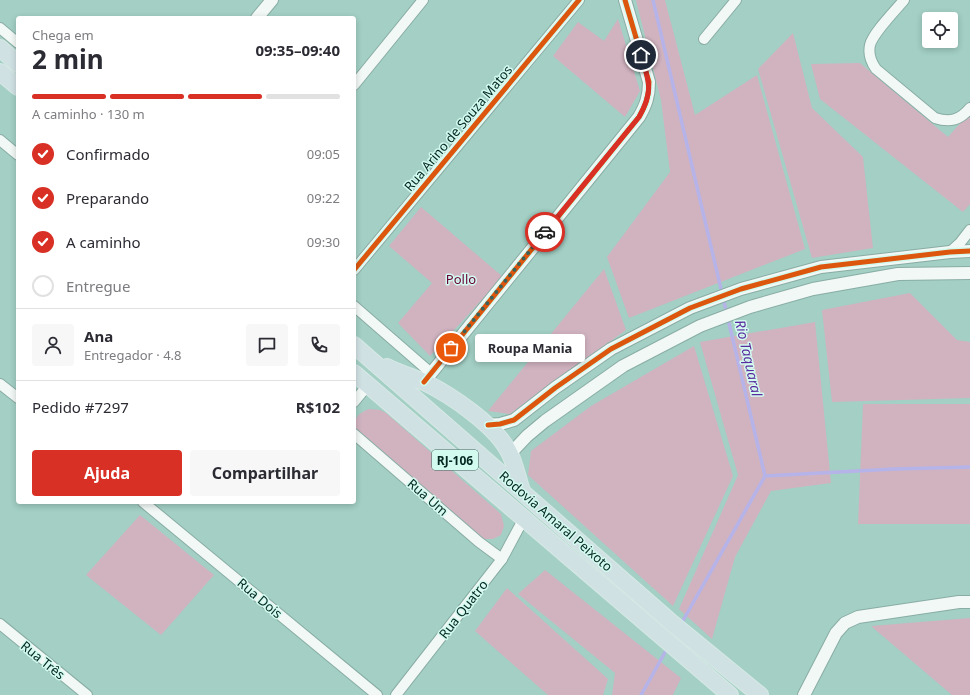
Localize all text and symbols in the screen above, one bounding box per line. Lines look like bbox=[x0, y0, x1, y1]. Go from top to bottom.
map controls bbox=[922, 12, 958, 48]
button: locate bbox=[922, 12, 958, 48]
text: Chega em bbox=[32, 26, 94, 44]
pin bbox=[624, 38, 658, 72]
text: 09:35–09:40 bbox=[255, 40, 340, 60]
text: 2 min bbox=[32, 41, 104, 77]
icon: home bbox=[630, 44, 652, 66]
street label: Rua Arino de Souza Matos bbox=[400, 61, 516, 195]
text: A caminho · 130 m bbox=[32, 105, 145, 123]
icon: check bbox=[32, 143, 54, 165]
text: Confirmado bbox=[66, 144, 150, 164]
text: 09:05 bbox=[307, 145, 340, 163]
icon: check bbox=[32, 187, 54, 209]
text: Preparando bbox=[66, 188, 149, 208]
text: 09:22 bbox=[307, 189, 340, 207]
courier bbox=[525, 212, 565, 252]
icon: car bbox=[534, 221, 556, 243]
icon: check bbox=[32, 231, 54, 253]
text: A caminho bbox=[66, 232, 141, 252]
text: 09:30 bbox=[307, 233, 340, 251]
park label: Pollo bbox=[446, 270, 476, 288]
text: Entregue bbox=[66, 276, 130, 296]
water label: Rio Taquaral bbox=[731, 318, 767, 399]
button: person bbox=[32, 324, 74, 366]
button: chat bbox=[246, 324, 288, 366]
button: phone bbox=[298, 324, 340, 366]
text: Ana bbox=[84, 326, 113, 346]
pin bbox=[434, 331, 468, 365]
callout: Roupa Mania bbox=[475, 334, 585, 362]
icon: bag bbox=[440, 337, 462, 359]
text: Roupa Mania bbox=[488, 339, 572, 357]
text: Entregador · 4.8 bbox=[84, 346, 182, 364]
text: Pedido #7297 bbox=[32, 397, 129, 417]
text: R$102 bbox=[296, 397, 340, 417]
button: Ajuda bbox=[32, 450, 182, 496]
button: Compartilhar bbox=[190, 450, 340, 496]
road number: RJ-106 bbox=[432, 450, 478, 470]
street label: Rodovia Amaral Peixoto bbox=[496, 467, 617, 575]
street label: Rua Um bbox=[404, 474, 452, 520]
street label: Rua Dois bbox=[234, 574, 286, 622]
street label: Rua Quatro bbox=[434, 576, 492, 642]
street label: Rua Três bbox=[17, 637, 69, 683]

